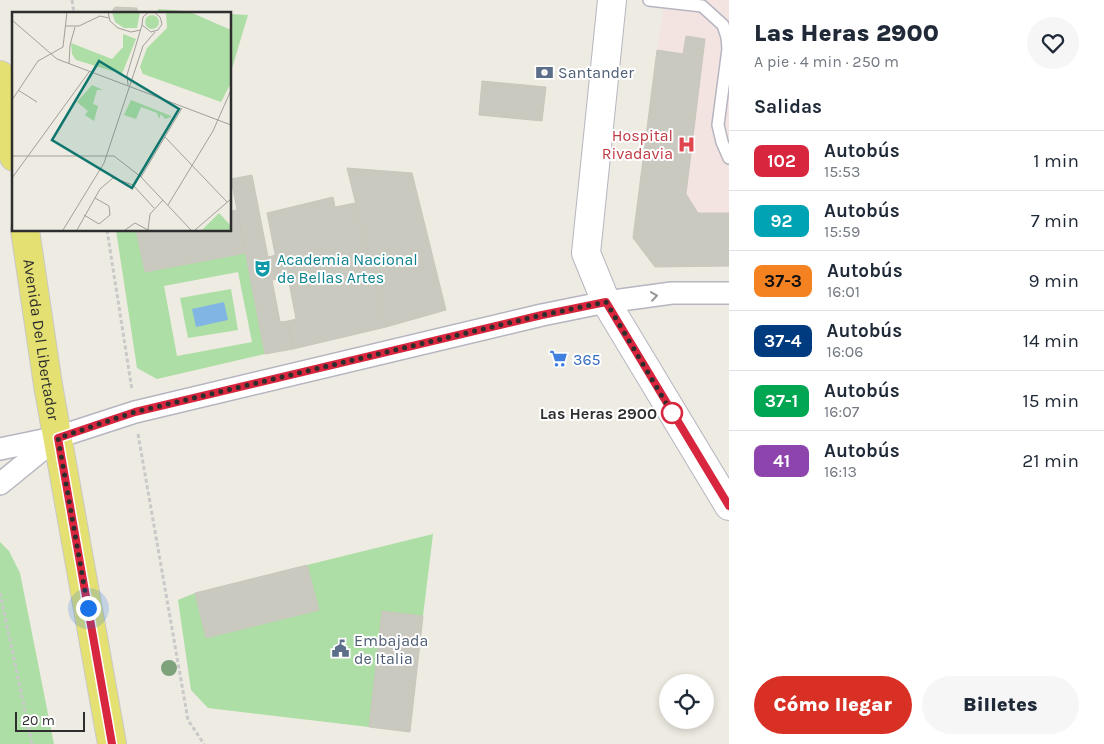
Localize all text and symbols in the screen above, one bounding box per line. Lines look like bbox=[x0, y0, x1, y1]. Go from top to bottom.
inset map bbox=[12, 12, 231, 231]
button: heart bbox=[1027, 17, 1079, 69]
text: Las Heras 2900 bbox=[754, 19, 939, 47]
text: A pie · 4 min · 250 m bbox=[754, 52, 899, 71]
bank icon: Santander bbox=[534, 62, 554, 82]
place label: Santander bbox=[558, 63, 634, 82]
text: Salidas bbox=[754, 96, 822, 118]
place label: Hospital Rivadavia bbox=[602, 126, 673, 163]
hospital icon: Hospital Rivadavia bbox=[677, 134, 697, 154]
text: Autobús bbox=[824, 140, 900, 162]
text: 102 bbox=[767, 150, 796, 172]
text: 1 min bbox=[1033, 150, 1079, 172]
text: 15:53 bbox=[824, 162, 861, 181]
text: Autobús bbox=[824, 200, 900, 222]
text: 92 bbox=[771, 210, 792, 232]
text: 7 min bbox=[1031, 210, 1079, 232]
text: 15:59 bbox=[824, 222, 860, 241]
place label: Academia Nacional de Bellas Artes bbox=[277, 250, 418, 287]
street label: Avenida Del Libertador bbox=[20, 258, 64, 422]
theatre icon: Academia Nacional de Bellas Artes bbox=[253, 258, 273, 278]
text: Autobús bbox=[827, 260, 903, 282]
text: 37-3 bbox=[764, 270, 802, 292]
text: 9 min bbox=[1029, 270, 1079, 292]
text: 16:01 bbox=[827, 282, 860, 301]
one-way arrow bbox=[650, 291, 658, 301]
text: Autobús bbox=[827, 320, 902, 342]
text: 37-4 bbox=[764, 330, 802, 352]
text: 14 min bbox=[1023, 330, 1079, 352]
text: 16:06 bbox=[827, 342, 863, 361]
supermarket icon: 365 bbox=[549, 349, 569, 369]
place label: 365 bbox=[573, 350, 601, 369]
text: Autobús bbox=[824, 380, 900, 402]
text: 37-1 bbox=[765, 390, 798, 412]
text: 15 min bbox=[1023, 390, 1079, 412]
marker: Las Heras 2900 bbox=[661, 402, 683, 424]
text: 16:07 bbox=[824, 402, 859, 421]
place label: Las Heras 2900 bbox=[540, 404, 657, 423]
text: Autobús bbox=[824, 440, 900, 462]
text: 41 bbox=[773, 450, 790, 472]
text: 21 min bbox=[1022, 450, 1079, 472]
text: 16:13 bbox=[824, 462, 857, 481]
your location bbox=[76, 596, 101, 621]
place label: Embajada de Italia bbox=[354, 631, 428, 668]
public building icon: Embajada de Italia bbox=[330, 639, 350, 659]
map controls bbox=[659, 674, 714, 729]
button: locate bbox=[659, 674, 714, 729]
button: Cómo llegar bbox=[754, 676, 912, 734]
button: Billetes bbox=[922, 676, 1079, 734]
scale bar bbox=[15, 709, 85, 732]
text: 20 m bbox=[22, 712, 55, 729]

